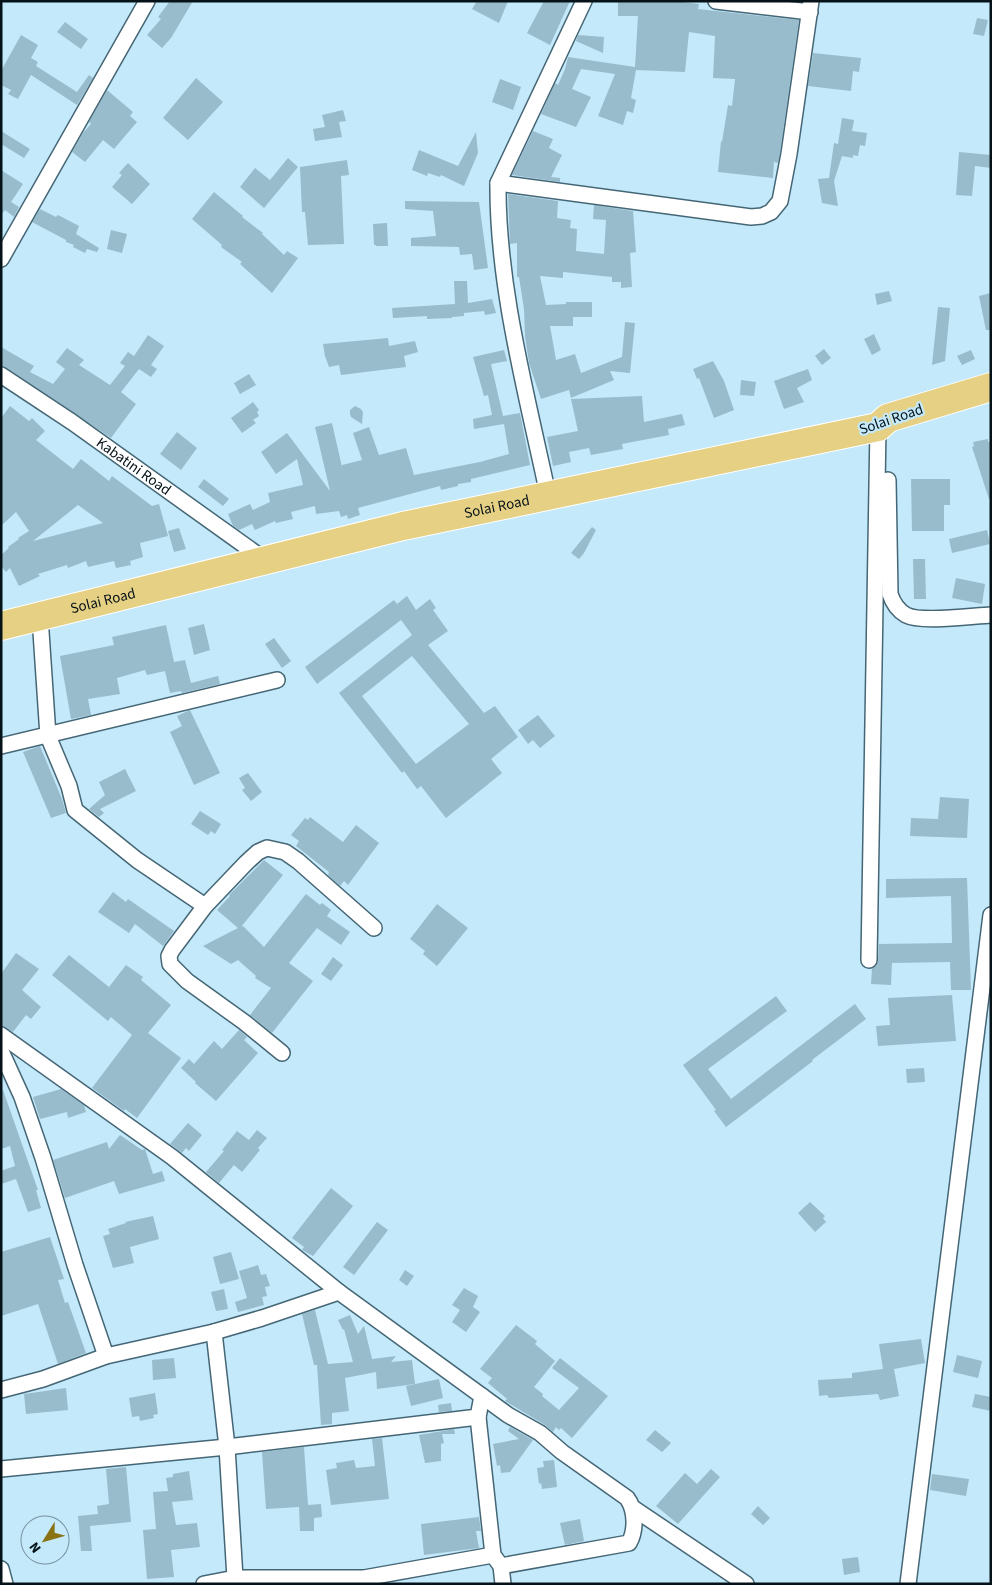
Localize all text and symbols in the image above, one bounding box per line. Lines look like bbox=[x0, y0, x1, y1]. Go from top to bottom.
street label: Solai Road bbox=[856, 399, 926, 440]
street label: Kabatini Road bbox=[92, 432, 175, 501]
street label: Solai Road bbox=[462, 490, 532, 524]
street label: Solai Road bbox=[68, 583, 138, 619]
north arrow bbox=[20, 1515, 70, 1565]
text: N bbox=[25, 1537, 46, 1557]

